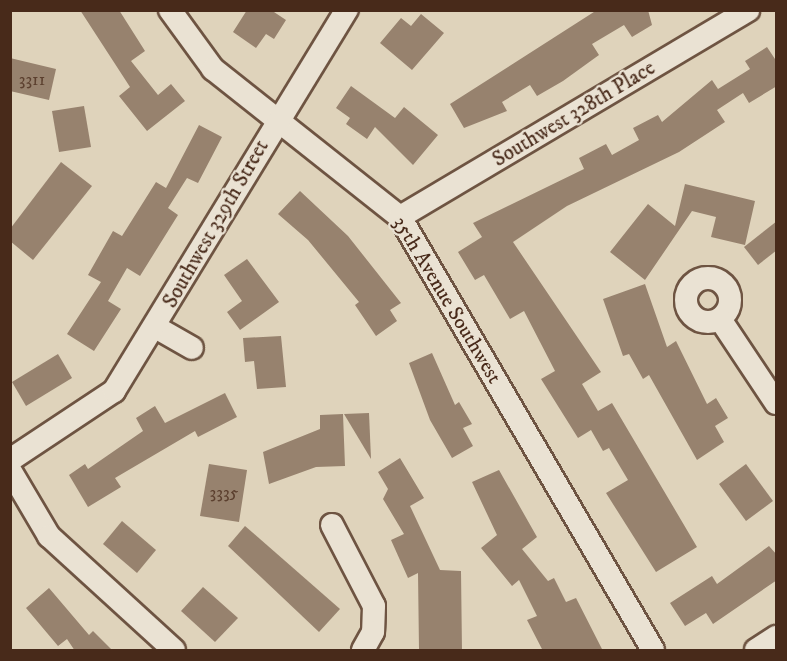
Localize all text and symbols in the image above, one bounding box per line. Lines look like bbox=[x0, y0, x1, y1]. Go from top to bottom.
street label: Southwest 328th Place bbox=[488, 55, 660, 173]
house number: 3311 bbox=[19, 69, 45, 91]
street label: Southwest 329th Street bbox=[158, 135, 274, 313]
street label: 35th Avenue Southwest bbox=[387, 212, 507, 388]
house number: 3335 bbox=[209, 482, 239, 504]

